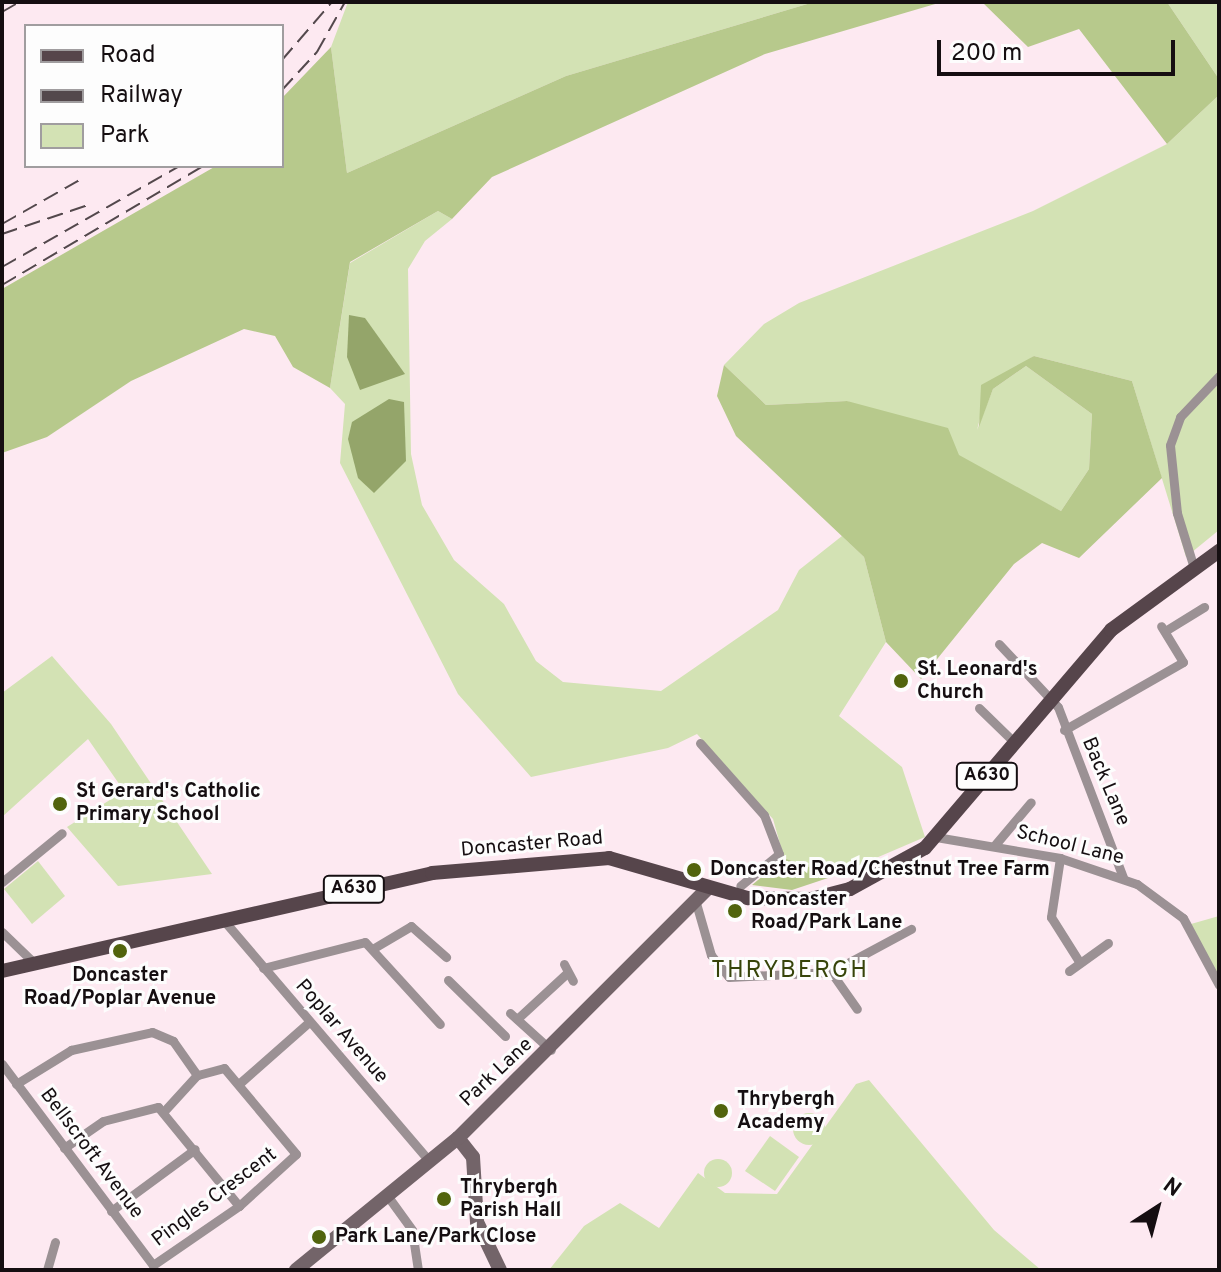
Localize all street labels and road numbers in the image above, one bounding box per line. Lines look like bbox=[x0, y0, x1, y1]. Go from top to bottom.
street label: Back Lane bbox=[1076, 734, 1134, 830]
road number: A630 bbox=[955, 762, 1019, 790]
street label: School Lane bbox=[1014, 821, 1126, 871]
street label: Doncaster Road bbox=[460, 827, 604, 863]
road number: A630 bbox=[322, 875, 386, 903]
street label: Poplar Avenue bbox=[289, 975, 393, 1089]
street label: Park Lane bbox=[456, 1033, 538, 1113]
street label: Bellscroft Avenue bbox=[34, 1084, 148, 1224]
street label: Pingles Crescent bbox=[148, 1143, 282, 1253]

